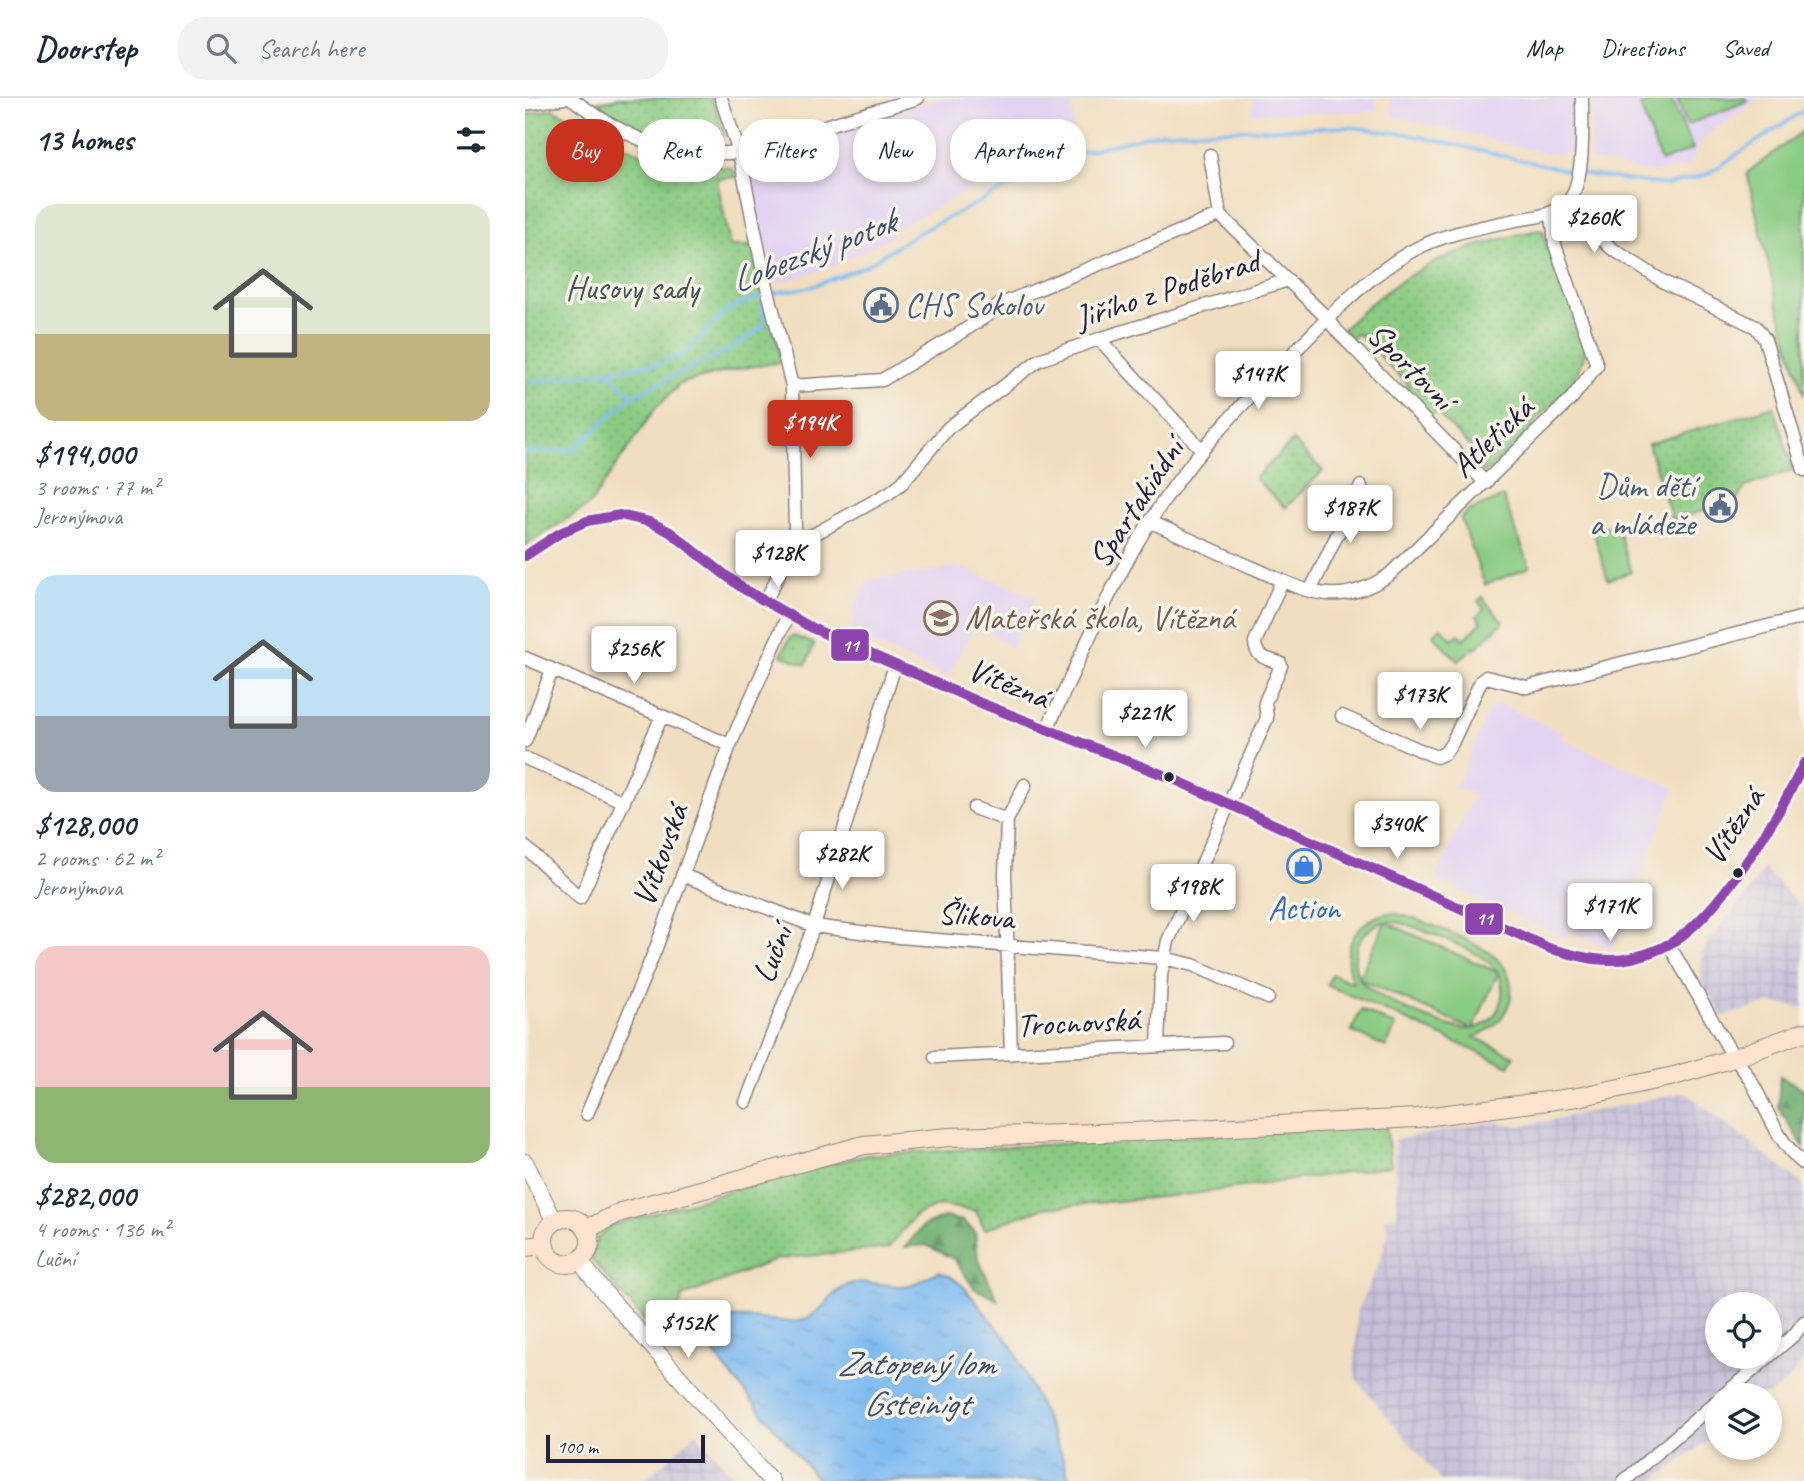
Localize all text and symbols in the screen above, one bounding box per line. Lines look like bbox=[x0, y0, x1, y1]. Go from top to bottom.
search box bbox=[178, 17, 668, 80]
text: Doorstep bbox=[35, 27, 136, 69]
icon: search bbox=[202, 29, 240, 67]
text: Search here bbox=[258, 32, 364, 65]
text: Map bbox=[1526, 33, 1563, 63]
text: Directions bbox=[1601, 33, 1684, 63]
text: Saved bbox=[1722, 33, 1769, 63]
chip: Buy bbox=[546, 119, 624, 182]
chip: Rent bbox=[638, 119, 725, 182]
chip: Filters bbox=[739, 119, 839, 182]
chip: New bbox=[853, 119, 936, 182]
chip: Apartment bbox=[950, 119, 1086, 182]
text: 13 homes bbox=[35, 121, 133, 159]
icon: filters bbox=[452, 121, 490, 159]
pin: $260K bbox=[1545, 195, 1643, 255]
water label: Lobezský potok bbox=[725, 197, 907, 303]
text: $260K bbox=[1567, 203, 1621, 232]
street label: Jiřího z Poděbrad bbox=[1068, 238, 1269, 339]
icon: home bbox=[200, 250, 326, 376]
park label: Husovy sady bbox=[566, 267, 701, 309]
place label: CHS Sokolov bbox=[905, 284, 1045, 326]
public building icon: CHS Sokolov bbox=[862, 286, 900, 324]
street label: Sportovní bbox=[1358, 313, 1468, 423]
pin: $147K bbox=[1209, 352, 1307, 411]
text: $147K bbox=[1232, 359, 1285, 388]
street label: Atletická bbox=[1442, 385, 1545, 487]
pin: $194K bbox=[761, 400, 859, 460]
text: $194K bbox=[784, 408, 836, 437]
street label: Spartakiádní bbox=[1079, 425, 1197, 575]
text: $194,000 bbox=[35, 435, 135, 473]
place label: Dům dětí a mládeže bbox=[1589, 465, 1702, 545]
text: 3 rooms · 77 m² bbox=[35, 473, 159, 502]
pin: $187K bbox=[1301, 486, 1399, 545]
public building icon: Dům dětí a mládeže bbox=[1701, 486, 1739, 524]
text: $187K bbox=[1324, 493, 1377, 522]
text: Jeronýmova bbox=[35, 502, 122, 531]
pin: $128K bbox=[729, 531, 827, 590]
text: $128K bbox=[751, 538, 805, 567]
place label: Mateřská škola, Vítězná bbox=[965, 597, 1238, 639]
school or university icon: Mateřská škola, Vítězná bbox=[922, 599, 960, 637]
icon: home bbox=[200, 621, 326, 747]
pin: $256K bbox=[585, 626, 683, 686]
line badge: 11 bbox=[830, 628, 870, 662]
text: $256K bbox=[607, 634, 661, 663]
text: 11 bbox=[841, 634, 861, 658]
street label: Vítězná bbox=[962, 648, 1059, 719]
pin: $173K bbox=[1371, 672, 1469, 732]
text: $173K bbox=[1394, 680, 1447, 709]
pin: $221K bbox=[1096, 690, 1194, 750]
text: $221K bbox=[1118, 698, 1172, 727]
unlabelled marker bbox=[1162, 770, 1176, 784]
street label: Vítězná bbox=[1693, 776, 1775, 873]
street label: Vítkovská bbox=[622, 795, 699, 912]
pin: $340K bbox=[1348, 802, 1446, 861]
text: $128,000 bbox=[35, 806, 135, 844]
text: $340K bbox=[1370, 809, 1424, 838]
pin: $282K bbox=[793, 832, 891, 891]
text: $282K bbox=[815, 839, 869, 868]
text: 2 rooms · 62 m² bbox=[35, 844, 159, 873]
shop icon: Action bbox=[1285, 847, 1323, 885]
pin: $198K bbox=[1144, 864, 1242, 924]
unlabelled marker bbox=[1731, 866, 1745, 880]
text: $198K bbox=[1167, 872, 1219, 901]
text: Jeronýmova bbox=[35, 873, 122, 902]
pin: $171K bbox=[1561, 884, 1659, 943]
place label: Action bbox=[1268, 887, 1342, 929]
street label: Šlikova bbox=[936, 891, 1018, 939]
text: $171K bbox=[1584, 891, 1637, 920]
line badge: 11 bbox=[1464, 902, 1504, 936]
text: 11 bbox=[1475, 907, 1495, 931]
street label: Luční bbox=[742, 913, 804, 988]
icon: home bbox=[200, 992, 326, 1118]
street label: Trocnovská bbox=[1016, 998, 1144, 1046]
text: $282,000 bbox=[35, 1177, 135, 1215]
text: 4 rooms · 136 m² bbox=[35, 1215, 170, 1244]
text: Luční bbox=[35, 1244, 75, 1273]
map controls bbox=[1705, 1292, 1782, 1460]
button: locate bbox=[1705, 1292, 1782, 1369]
pin: $152K bbox=[639, 1300, 737, 1360]
text: $152K bbox=[662, 1308, 714, 1337]
water label: Zatopený lom Gsteinigt bbox=[837, 1341, 998, 1426]
button: layers bbox=[1705, 1383, 1782, 1460]
scale bar bbox=[546, 1432, 705, 1464]
text: 100 m bbox=[557, 1435, 598, 1459]

